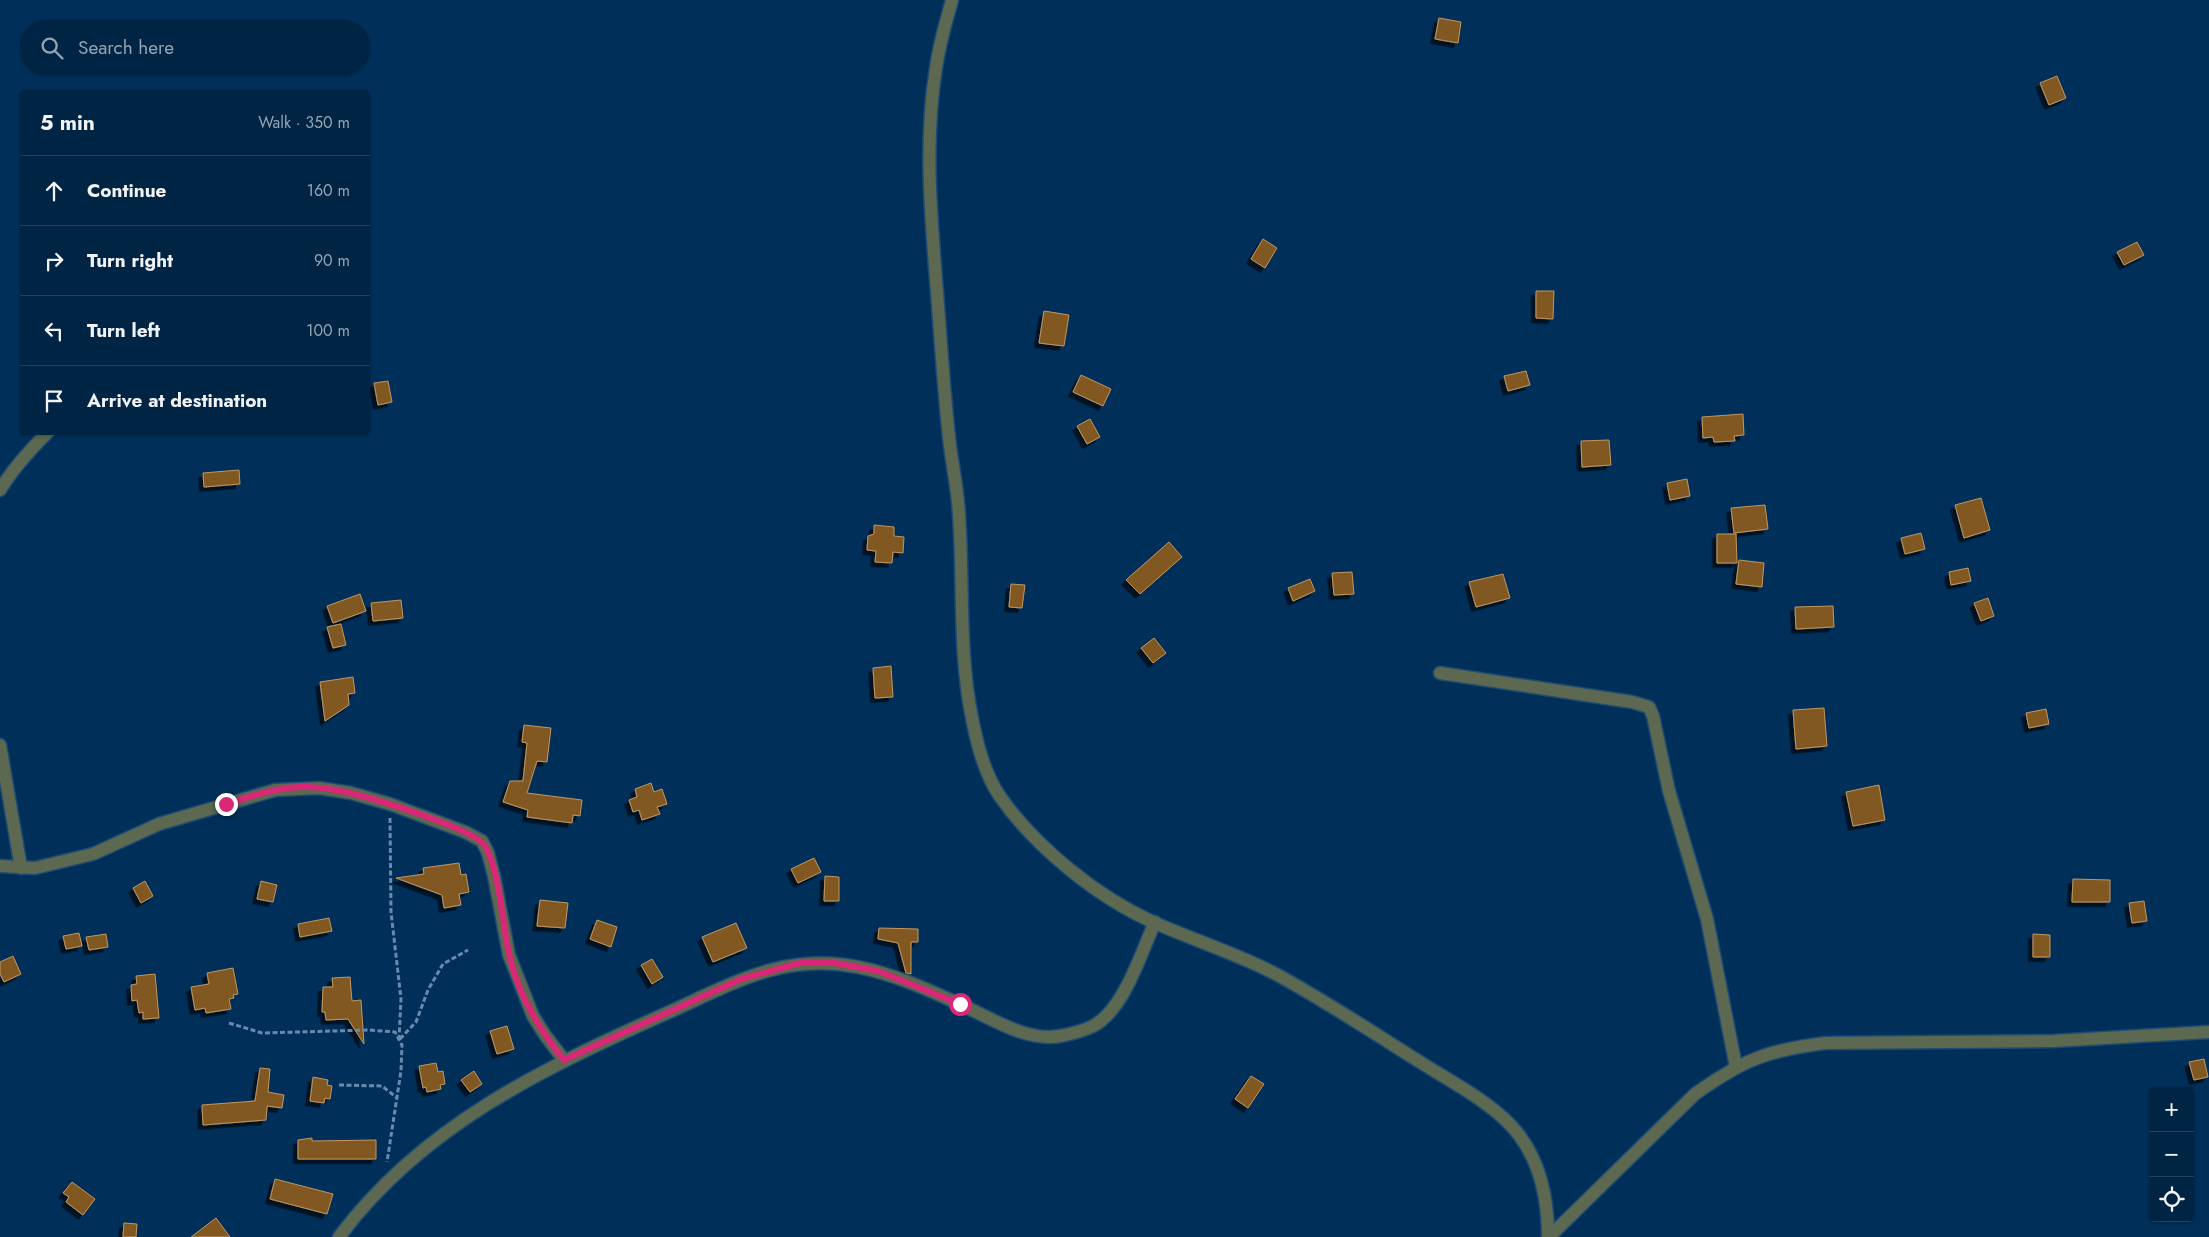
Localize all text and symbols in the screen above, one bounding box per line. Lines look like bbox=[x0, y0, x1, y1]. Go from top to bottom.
search box bbox=[20, 20, 370, 75]
icon: search bbox=[38, 34, 66, 62]
text: Search here bbox=[78, 34, 174, 61]
text: 5 min bbox=[40, 108, 95, 138]
text: Walk · 350 m bbox=[258, 111, 350, 134]
icon: ahead bbox=[40, 177, 68, 205]
text: Continue bbox=[87, 177, 166, 204]
text: 160 m bbox=[307, 179, 350, 202]
icon: right bbox=[40, 247, 68, 275]
text: Turn right bbox=[87, 247, 173, 274]
text: 90 m bbox=[314, 249, 350, 272]
icon: left bbox=[40, 317, 68, 345]
text: Turn left bbox=[87, 317, 160, 344]
text: 100 m bbox=[306, 319, 350, 342]
icon: arrive bbox=[40, 387, 68, 415]
text: Arrive at destination bbox=[87, 387, 267, 414]
route end bbox=[215, 793, 238, 816]
route start bbox=[949, 993, 972, 1016]
map controls bbox=[2149, 1087, 2194, 1222]
button: + bbox=[2149, 1087, 2194, 1132]
button: − bbox=[2149, 1132, 2194, 1177]
button: locate bbox=[2149, 1177, 2194, 1222]

